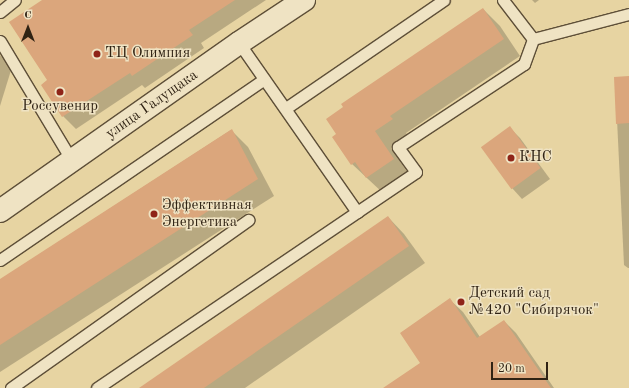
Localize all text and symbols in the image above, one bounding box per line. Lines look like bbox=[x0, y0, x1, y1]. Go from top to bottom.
north arrow bbox=[8, 8, 48, 48]
text: С bbox=[24, 10, 32, 21]
place label: ТЦ Олимпия bbox=[105, 45, 190, 63]
marker: ТЦ Олимпия bbox=[92, 49, 102, 59]
street label: улица Галущака bbox=[103, 67, 201, 143]
marker: Россувенир bbox=[55, 87, 65, 97]
place label: Россувенир bbox=[22, 98, 98, 116]
place label: КНС bbox=[519, 149, 552, 167]
marker: КНС bbox=[506, 153, 516, 163]
place label: Эффективная Энергетика bbox=[162, 196, 252, 231]
marker: Эффективная Энергетика bbox=[149, 209, 159, 219]
place label: Детский сад №420 "Сибирячок" bbox=[469, 284, 599, 319]
marker: Детский сад №420 "Сибирячок" bbox=[456, 297, 466, 307]
scale bar bbox=[493, 354, 550, 380]
text: 20 m bbox=[498, 363, 525, 375]

